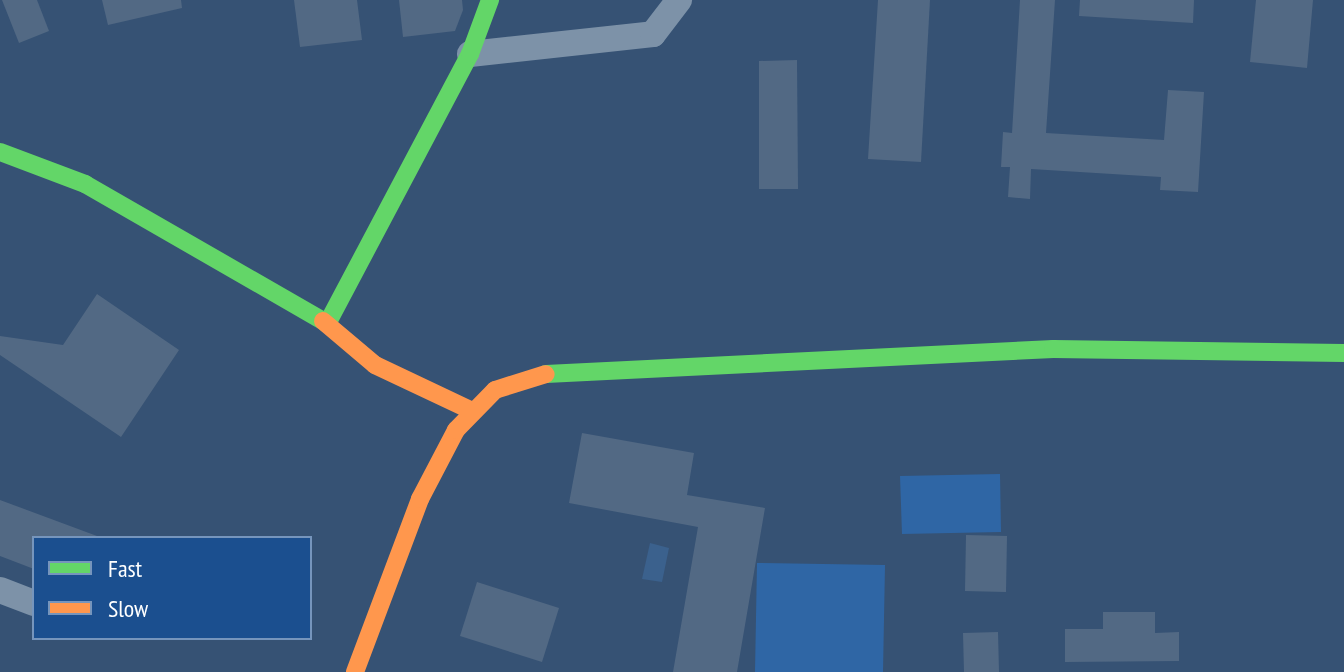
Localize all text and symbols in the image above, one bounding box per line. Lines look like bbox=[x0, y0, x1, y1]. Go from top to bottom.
legend bbox=[32, 536, 312, 640]
text: Fast bbox=[108, 553, 142, 584]
text: Slow bbox=[108, 593, 148, 624]

